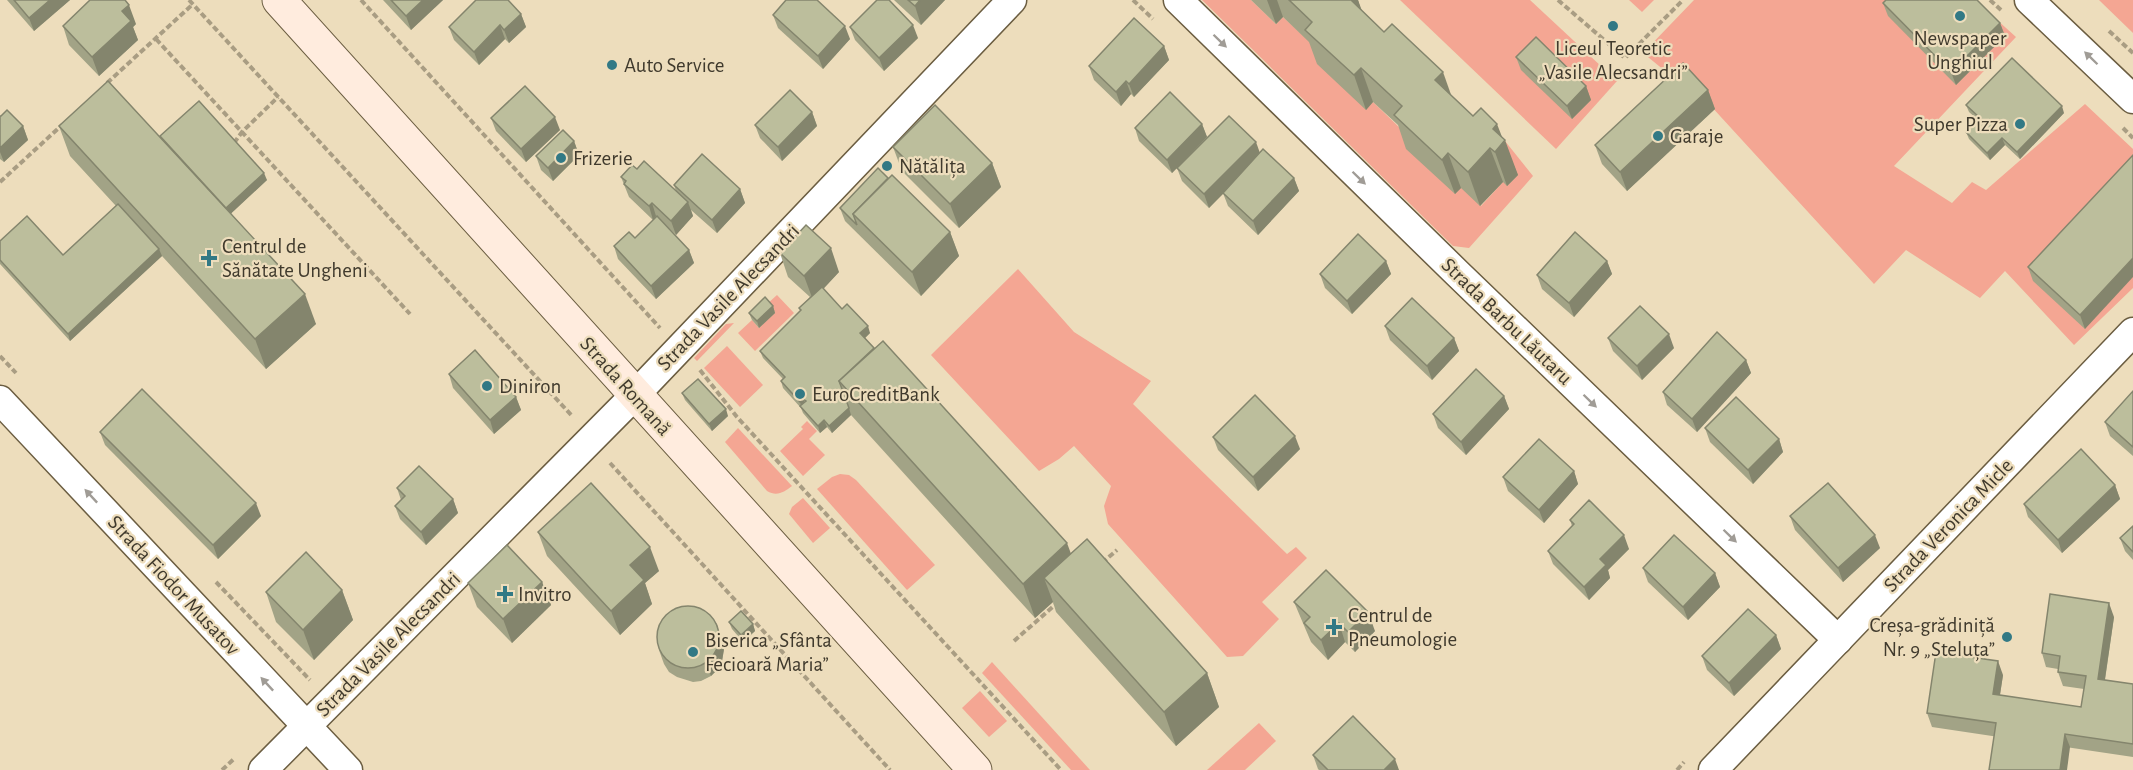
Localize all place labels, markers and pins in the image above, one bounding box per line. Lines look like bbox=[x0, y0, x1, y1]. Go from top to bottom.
marker: Newspaper Unghiul bbox=[1953, 9, 1967, 23]
marker: Liceul Teoretic „Vasile Alecsandri” bbox=[1606, 19, 1620, 33]
place label: Newspaper Unghiul bbox=[1913, 28, 2007, 73]
place label: Liceul Teoretic „Vasile Alecsandri” bbox=[1538, 38, 1688, 83]
place label: Auto Service bbox=[624, 55, 725, 76]
marker: Auto Service bbox=[605, 58, 619, 72]
place label: Super Pizza bbox=[1914, 114, 2008, 135]
marker: Super Pizza bbox=[2013, 117, 2027, 131]
place label: Garaje bbox=[1670, 126, 1723, 147]
marker: Garaje bbox=[1651, 129, 1665, 143]
place label: Frizerie bbox=[573, 148, 633, 169]
marker: Frizerie bbox=[554, 151, 568, 165]
place label: Nătălița bbox=[899, 156, 966, 179]
marker: Nătălița bbox=[880, 159, 894, 173]
place label: Centrul de Sănătate Ungheni bbox=[222, 236, 368, 281]
marker: Centrul de Sănătate Ungheni bbox=[200, 249, 218, 267]
place label: Diniron bbox=[499, 376, 561, 397]
marker: Diniron bbox=[480, 379, 494, 393]
place label: EuroCreditBank bbox=[812, 384, 940, 405]
marker: EuroCreditBank bbox=[793, 387, 807, 401]
place label: Invitro bbox=[518, 584, 572, 605]
marker: Invitro bbox=[496, 585, 514, 603]
place label: Centrul de Pneumologie bbox=[1348, 605, 1457, 650]
place label: Creșa-grădiniță Nr. 9 „Steluța” bbox=[1869, 615, 1995, 662]
marker: Centrul de Pneumologie bbox=[1325, 618, 1343, 636]
place label: Biserica „Sfânta Fecioară Maria” bbox=[705, 630, 832, 675]
marker: Creșa-grădiniță Nr. 9 „Steluța” bbox=[2000, 630, 2014, 644]
marker: Biserica „Sfânta Fecioară Maria” bbox=[686, 645, 700, 659]

